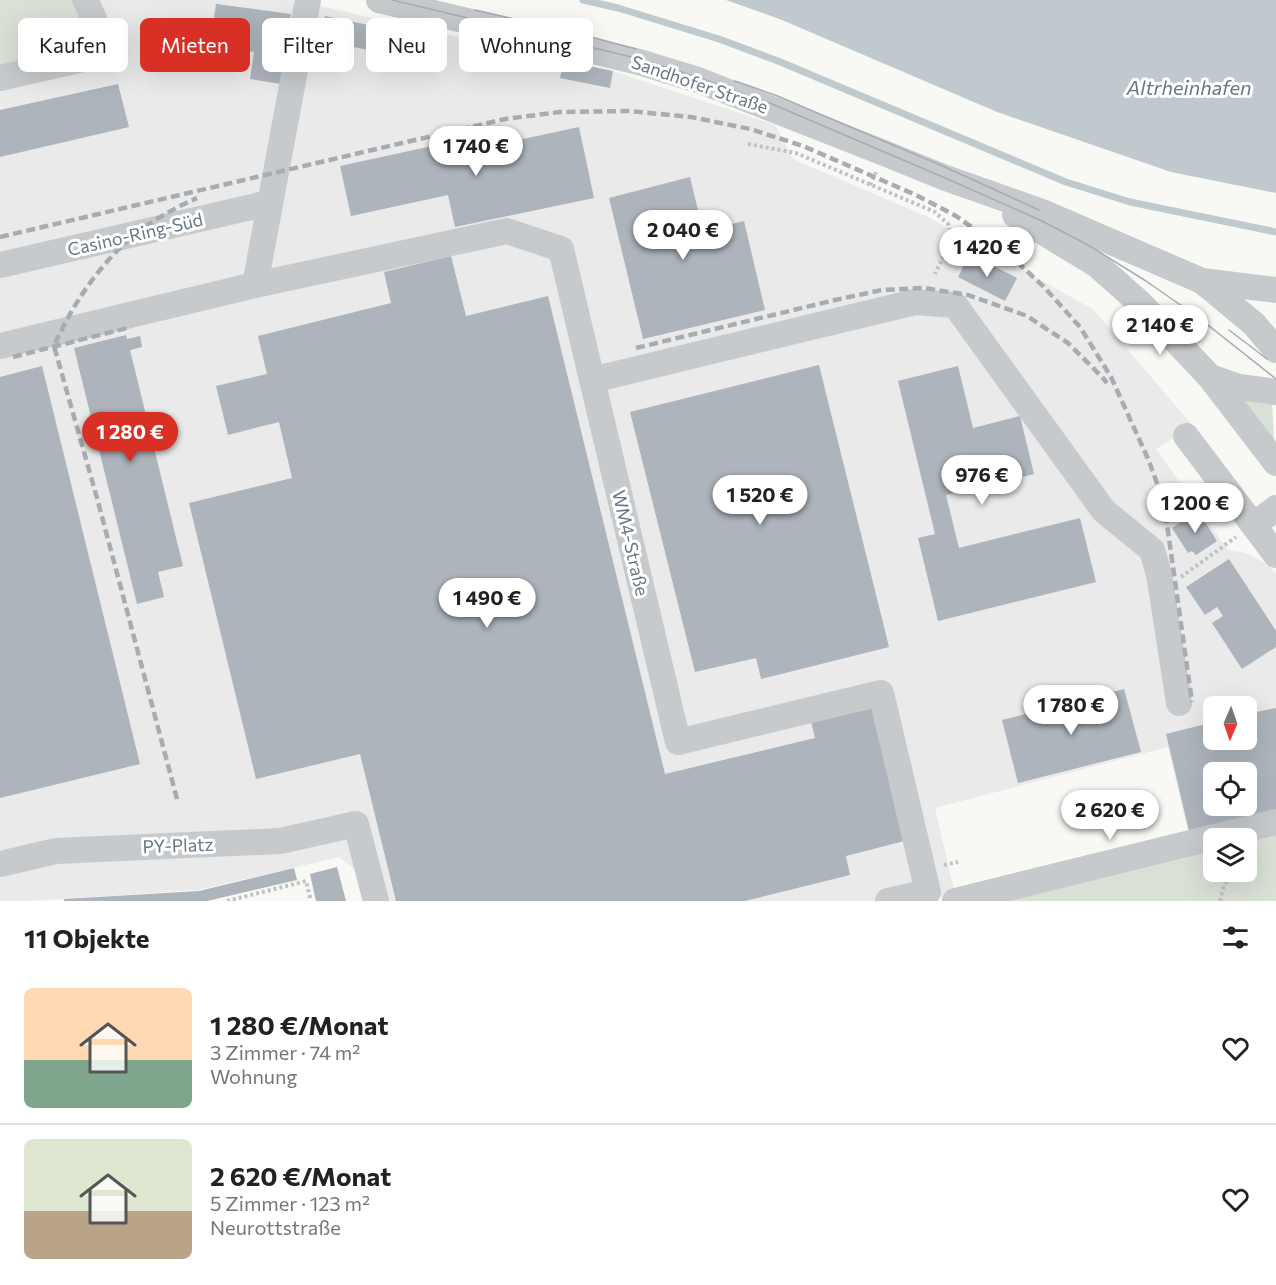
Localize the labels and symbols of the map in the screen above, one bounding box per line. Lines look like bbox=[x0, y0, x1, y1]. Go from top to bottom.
street label: Sandhofer Straße bbox=[629, 50, 771, 118]
water label: Altrheinhafen bbox=[1125, 75, 1252, 99]
pin: 1 740 € bbox=[421, 126, 531, 177]
street label: Casino-Ring-Süd bbox=[65, 208, 205, 260]
pin: 2 040 € bbox=[628, 210, 738, 261]
pin: 1 420 € bbox=[932, 227, 1042, 278]
pin: 2 140 € bbox=[1105, 305, 1215, 356]
pin: 1 280 € bbox=[75, 412, 185, 463]
pin: 976 € bbox=[940, 455, 1024, 506]
pin: 1 520 € bbox=[705, 475, 815, 526]
pin: 1 200 € bbox=[1140, 483, 1250, 534]
street label: WM4-Straße bbox=[608, 488, 654, 598]
pin: 1 490 € bbox=[432, 578, 542, 629]
pin: 1 780 € bbox=[1016, 685, 1126, 736]
north arrow bbox=[1203, 696, 1257, 750]
pin: 2 620 € bbox=[1055, 790, 1165, 841]
street label: PY-Platz bbox=[142, 833, 214, 857]

